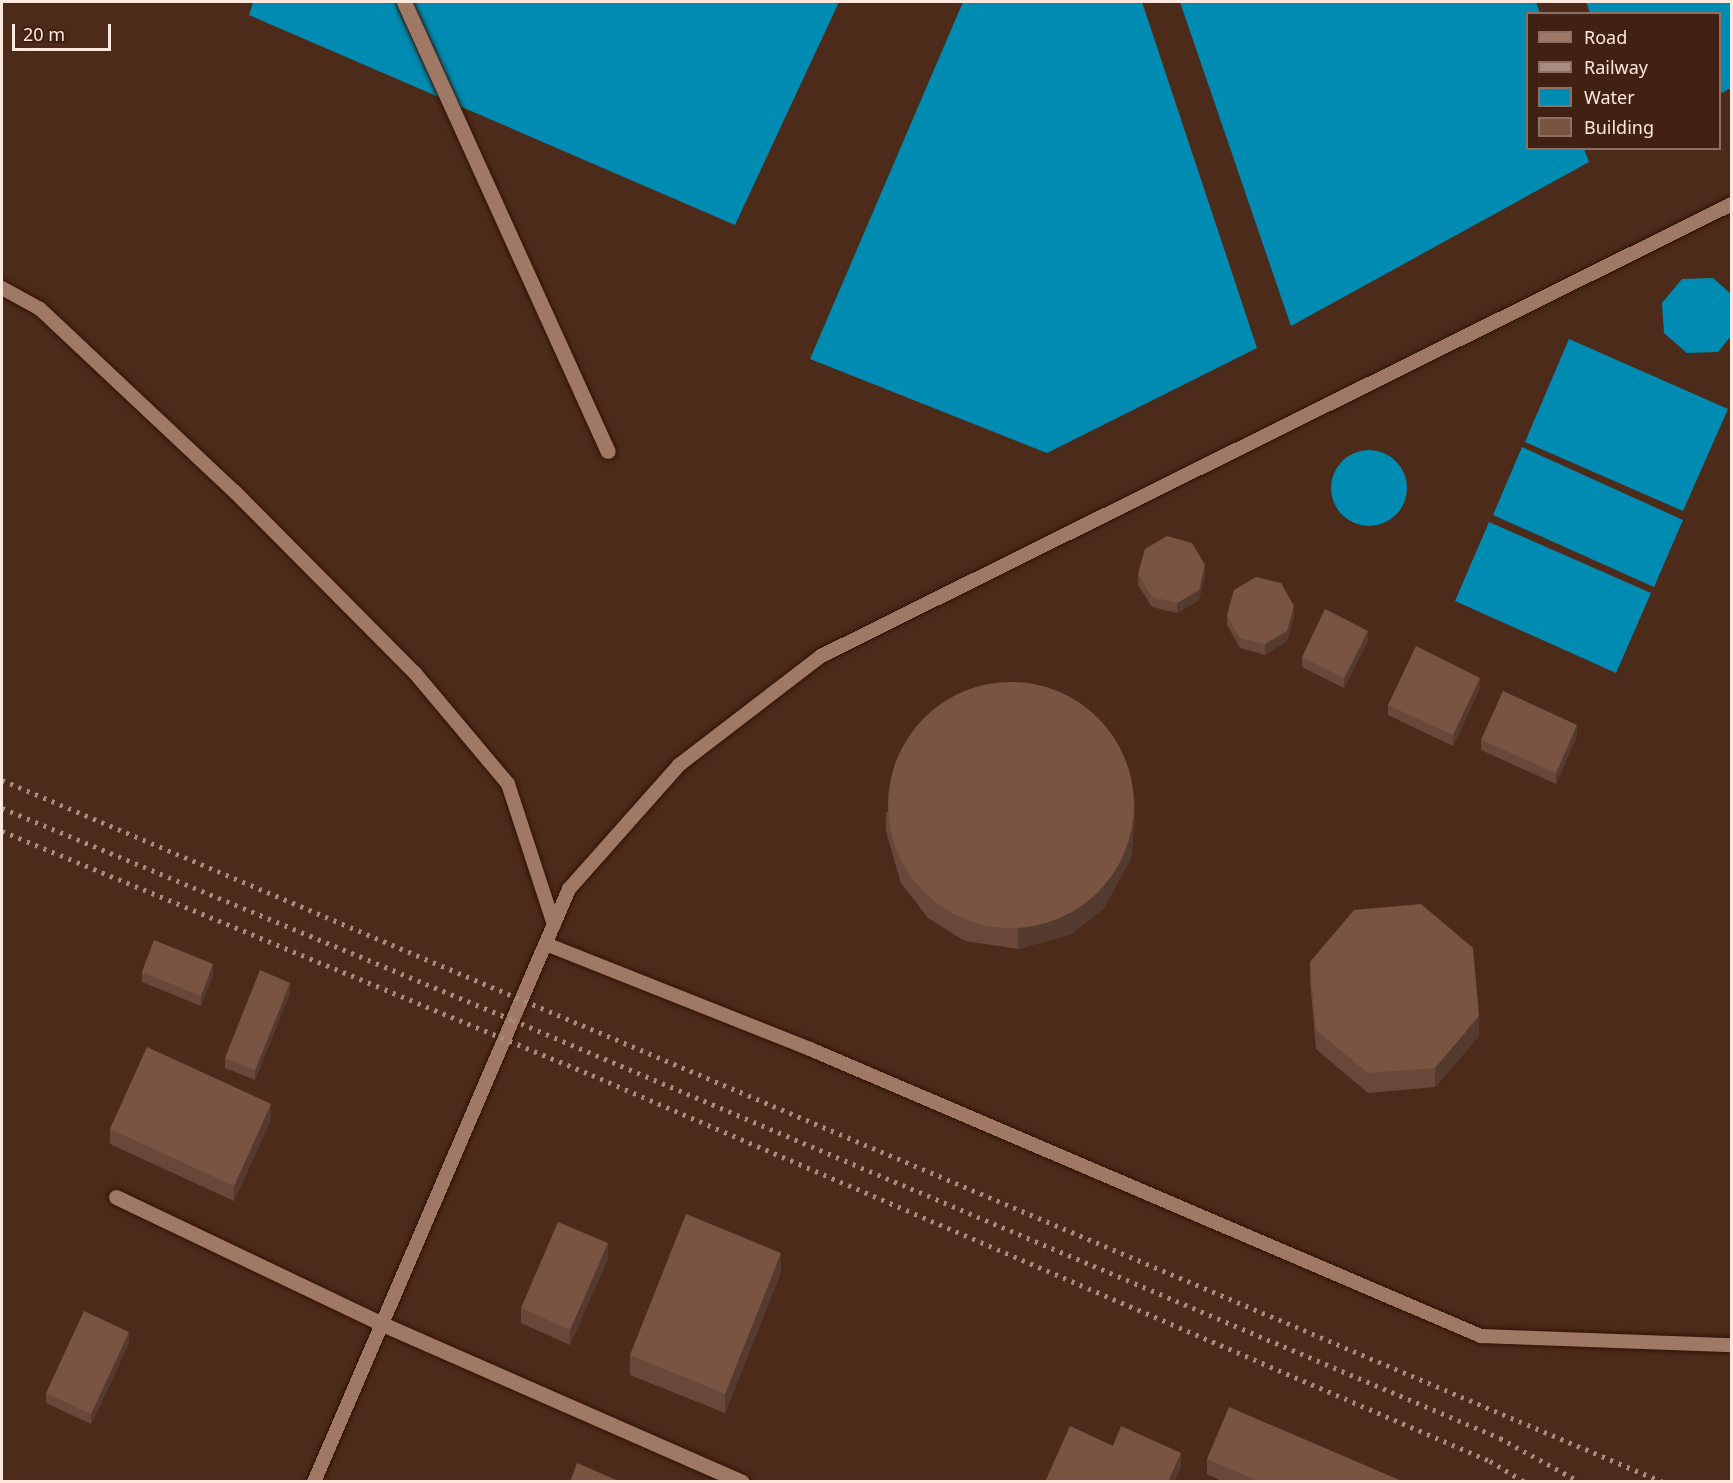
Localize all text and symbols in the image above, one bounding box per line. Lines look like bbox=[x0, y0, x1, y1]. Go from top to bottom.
scale bar bbox=[15, 12, 114, 50]
legend bbox=[1526, 12, 1721, 150]
text: 20 m bbox=[23, 22, 65, 46]
text: Road bbox=[1584, 25, 1627, 49]
text: Railway bbox=[1584, 55, 1648, 79]
text: Water bbox=[1584, 85, 1635, 109]
text: Building bbox=[1584, 115, 1654, 139]

